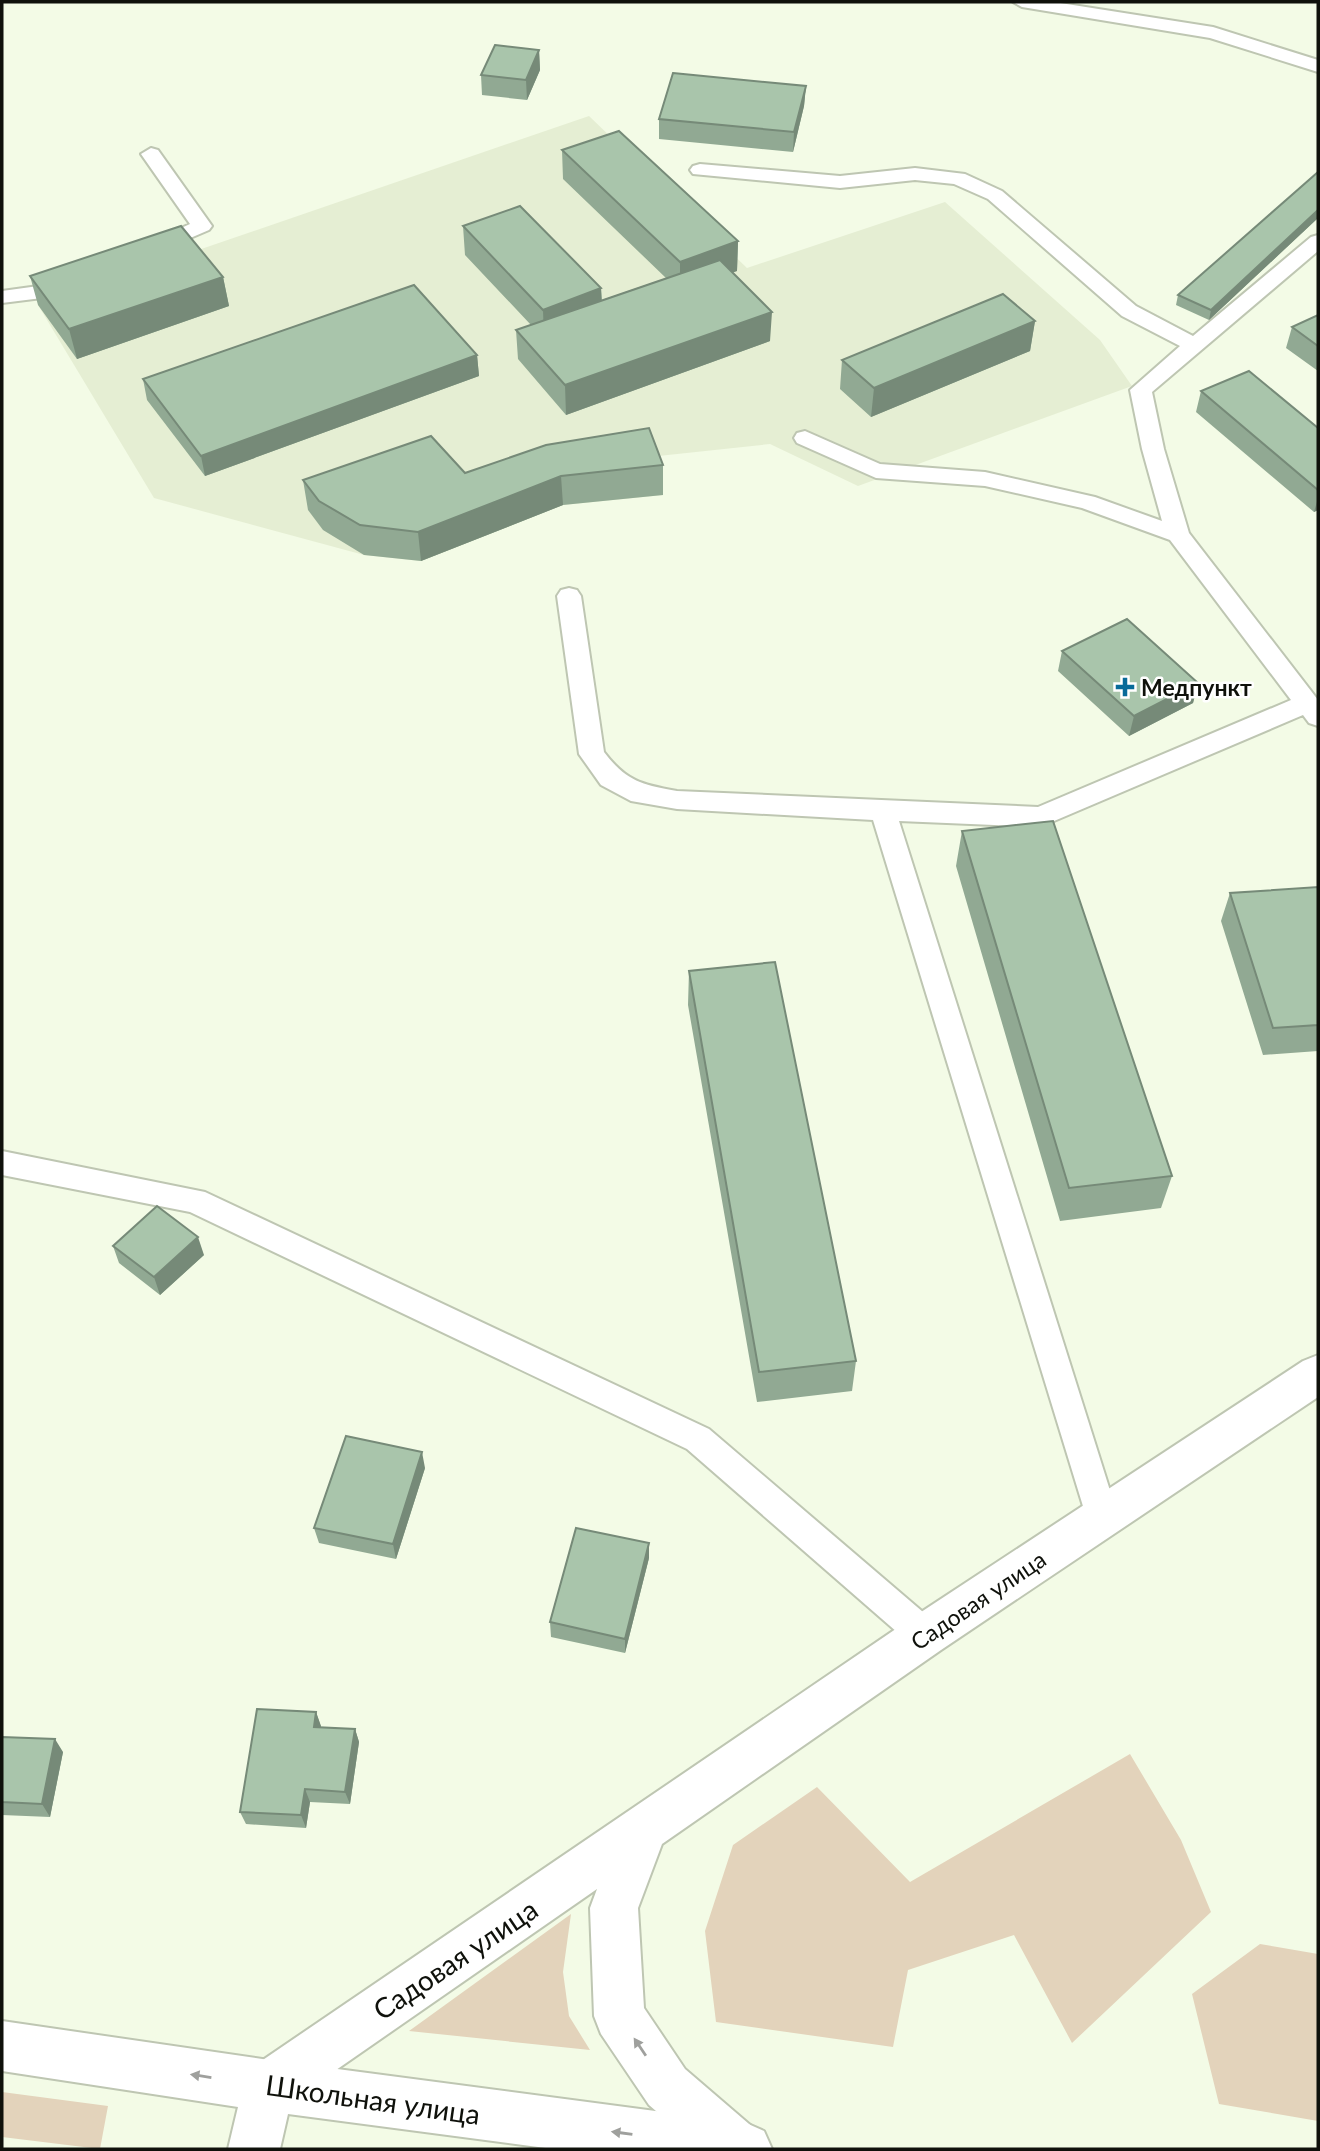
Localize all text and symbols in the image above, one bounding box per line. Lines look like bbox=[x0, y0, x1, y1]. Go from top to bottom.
place label: Медпункт bbox=[1141, 673, 1252, 701]
marker: Медпункт bbox=[1115, 677, 1135, 697]
street label: Садовая улица bbox=[905, 1545, 1051, 1655]
street label: Садовая улица bbox=[366, 1892, 544, 2026]
one-way arrow bbox=[634, 2038, 647, 2057]
street label: Школьная улица bbox=[264, 2067, 482, 2131]
one-way arrow bbox=[190, 2070, 212, 2081]
one-way arrow bbox=[611, 2127, 633, 2138]

